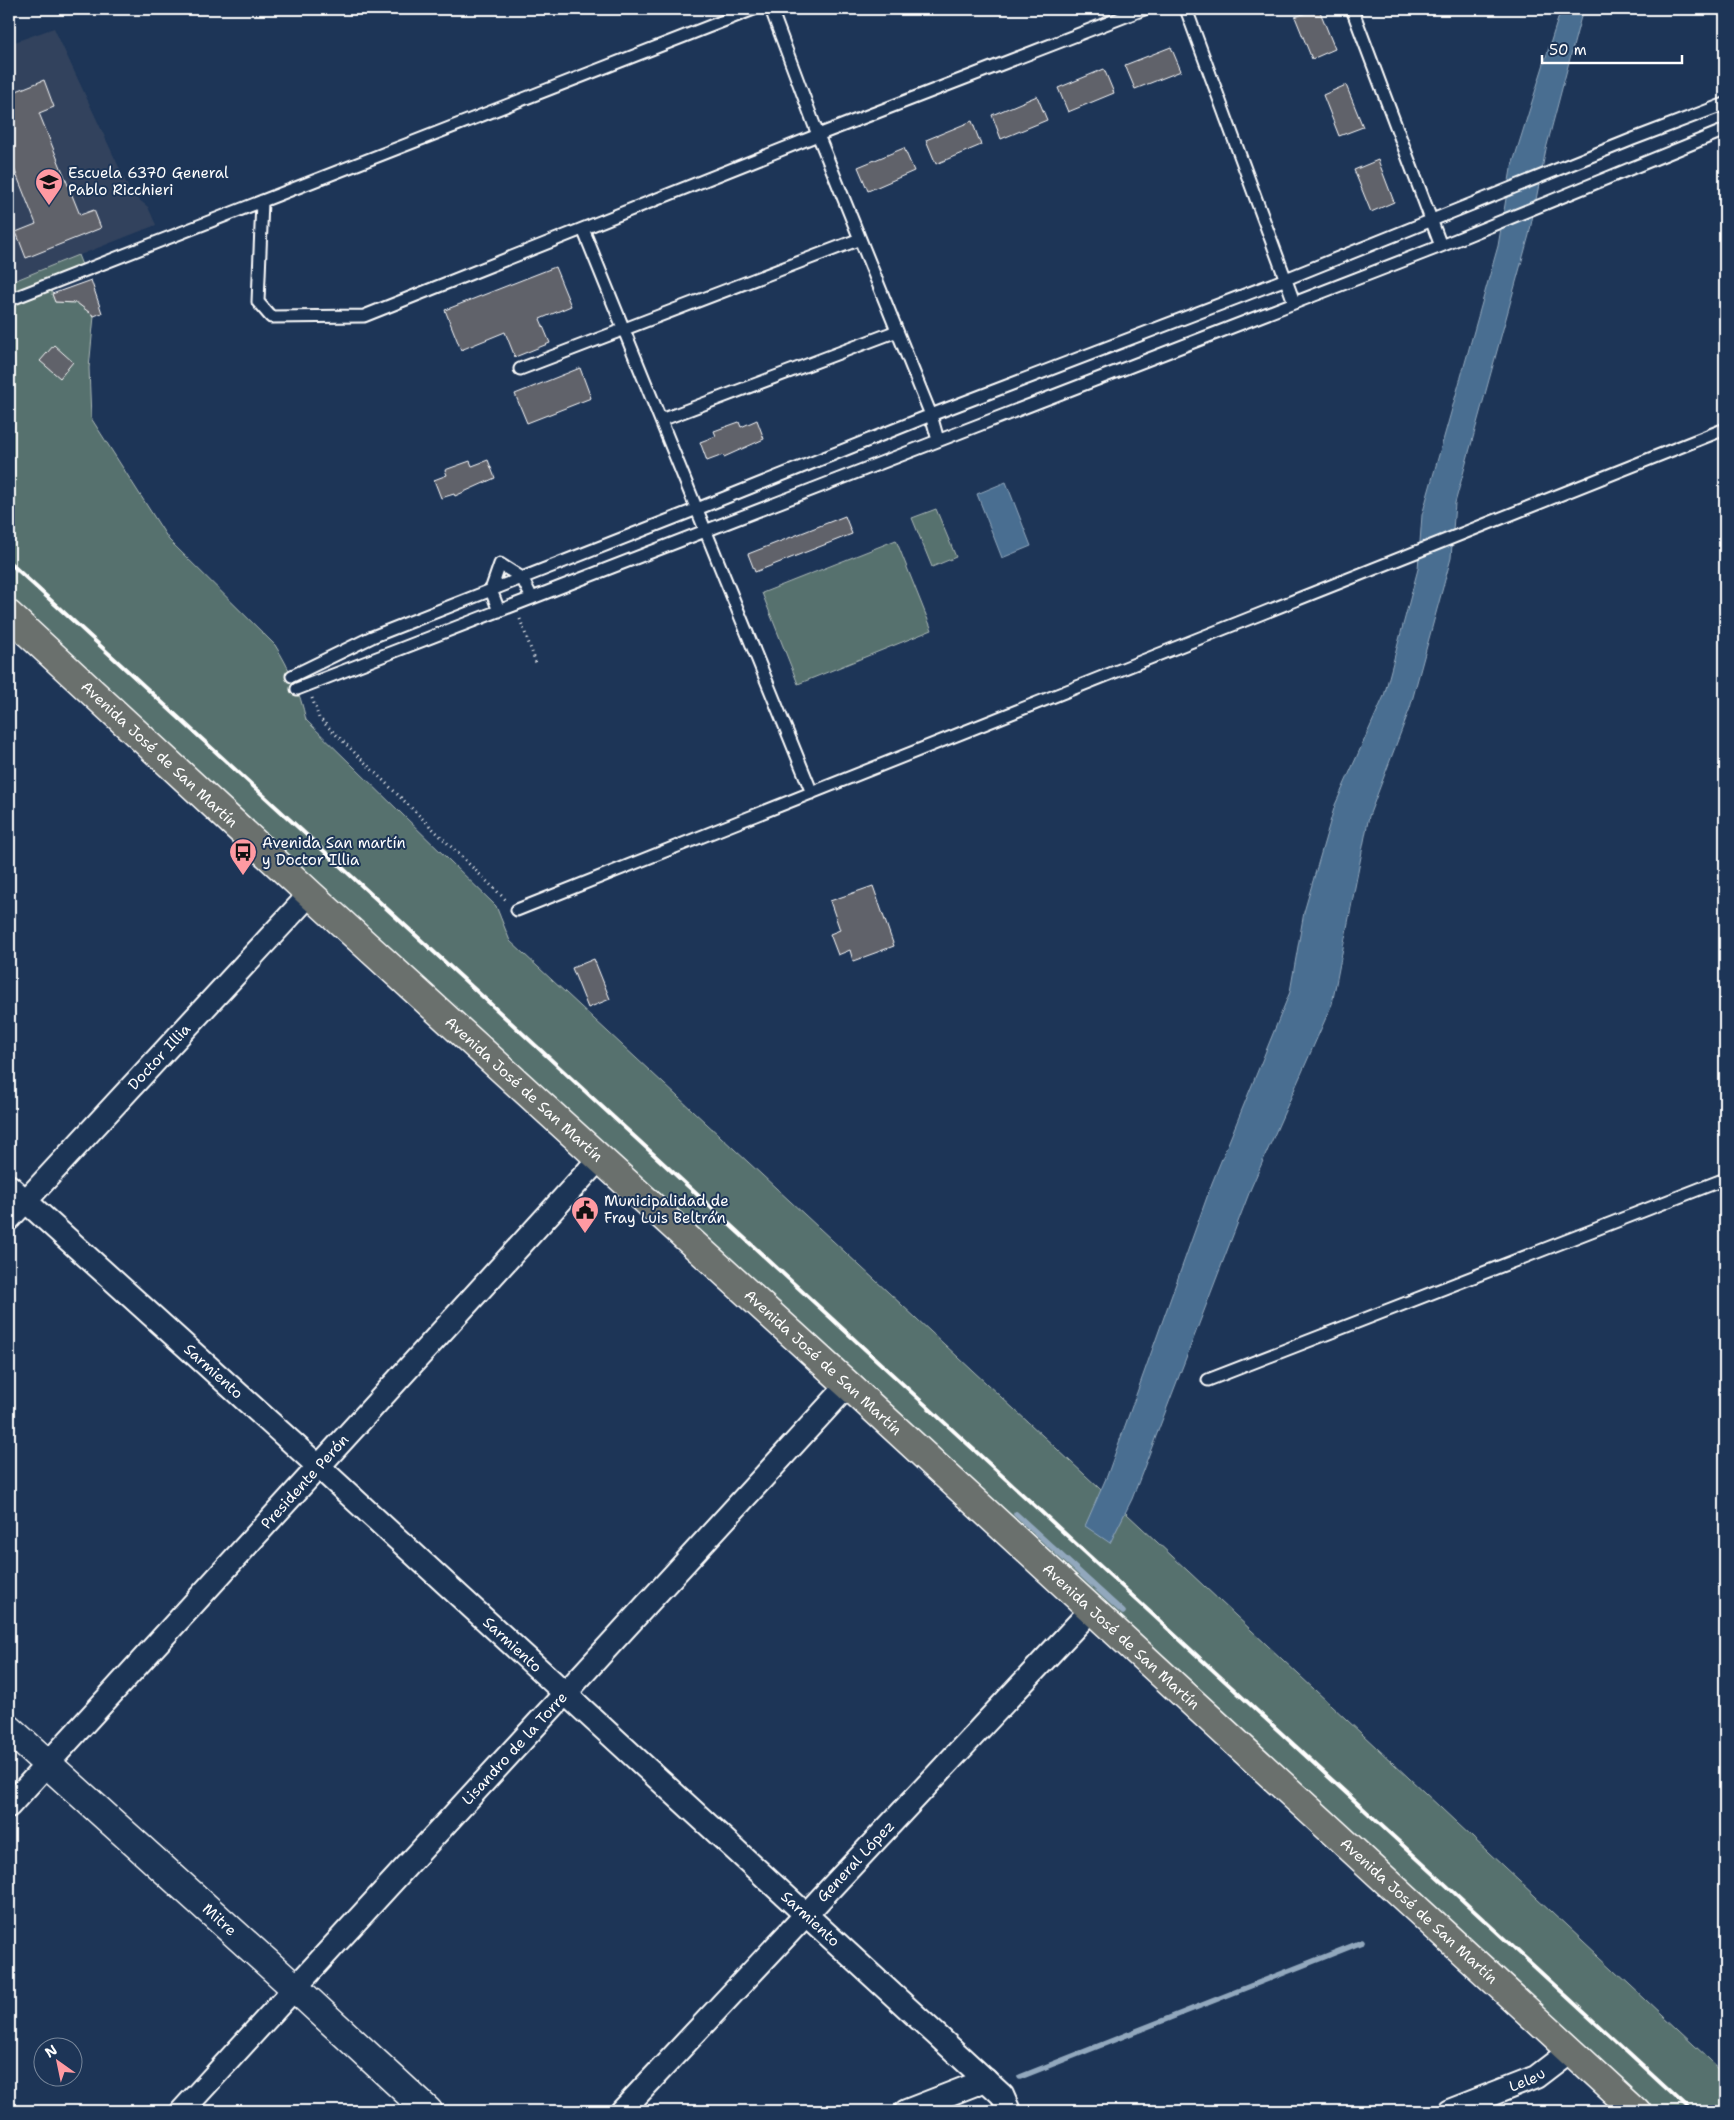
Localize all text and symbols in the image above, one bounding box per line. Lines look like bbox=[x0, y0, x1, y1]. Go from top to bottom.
scale bar bbox=[1542, 32, 1682, 64]
text: 50 m bbox=[1549, 40, 1587, 60]
place label: Escuela 6370 General Pablo Ricchieri bbox=[68, 163, 229, 200]
school or university icon: Escuela 6370 General Pablo Ricchieri bbox=[34, 167, 64, 206]
street label: Avenida José de San Martín bbox=[77, 677, 242, 832]
place label: Avenida San martín y Doctor Illia bbox=[262, 833, 406, 870]
bus stop icon: Avenida San martín y Doctor Illia bbox=[228, 837, 258, 876]
street label: Avenida José de San Martín bbox=[441, 1012, 607, 1166]
street label: Doctor Illia bbox=[123, 1019, 195, 1094]
place label: Municipalidad de Fray Luis Beltrán bbox=[604, 1191, 729, 1228]
public building icon: Municipalidad de Fray Luis Beltrán bbox=[570, 1195, 600, 1234]
street label: Avenida José de San Martín bbox=[740, 1285, 906, 1440]
street label: Sarmiento bbox=[180, 1339, 247, 1403]
street label: Presidente Perón bbox=[256, 1430, 353, 1533]
street label: Avenida José de San Martín bbox=[1038, 1559, 1204, 1714]
street label: Sarmiento bbox=[479, 1613, 546, 1677]
street label: Lisandro de la Torre bbox=[458, 1687, 572, 1809]
street label: General López bbox=[813, 1816, 899, 1906]
street label: Avenida José de San Martín bbox=[1336, 1833, 1502, 1988]
street label: Sarmiento bbox=[777, 1887, 844, 1951]
street label: Mitre bbox=[198, 1899, 241, 1940]
north arrow bbox=[32, 2038, 82, 2088]
text: N bbox=[41, 2041, 60, 2062]
street label: Leleu bbox=[1506, 2063, 1550, 2097]

